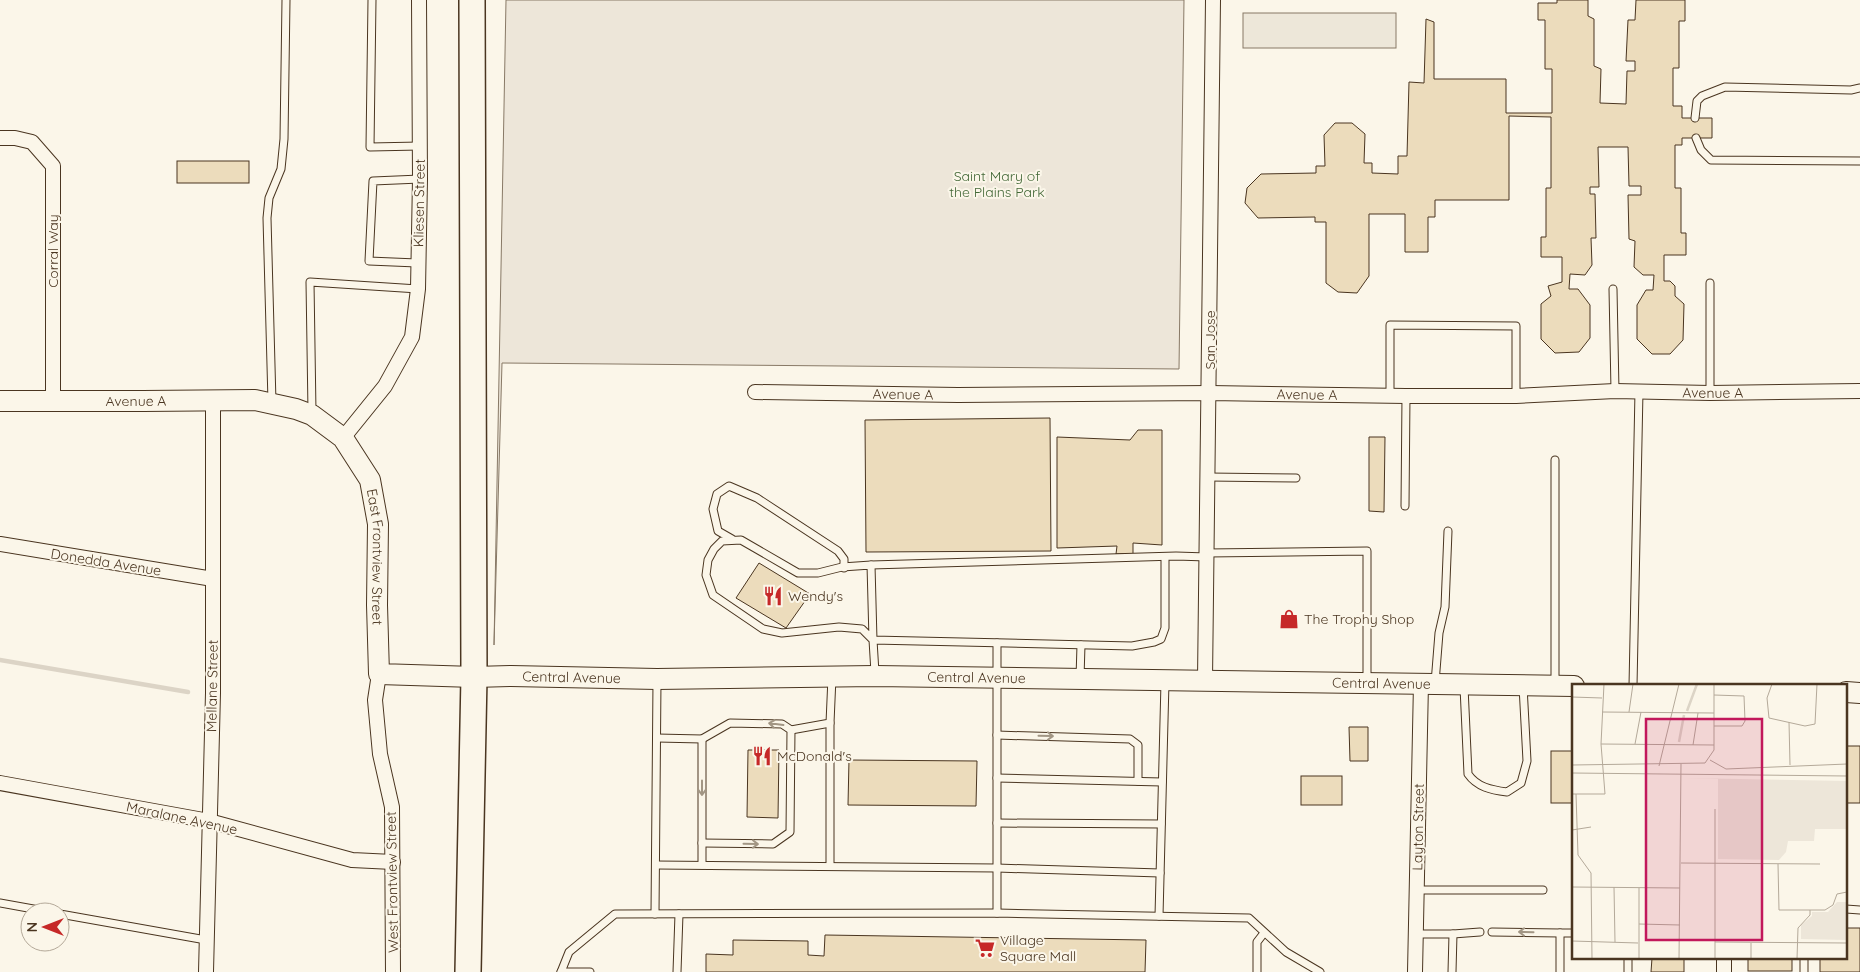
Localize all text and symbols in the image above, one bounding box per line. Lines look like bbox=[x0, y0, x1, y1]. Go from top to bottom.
street label: Kliesen Street bbox=[409, 158, 429, 247]
park label: Saint Mary of the Plains Park bbox=[949, 167, 1045, 201]
street label: Corral Way bbox=[44, 214, 62, 288]
street label: San Jose bbox=[1201, 310, 1219, 370]
street label: Avenue A bbox=[1682, 383, 1743, 402]
street label: Avenue A bbox=[872, 385, 934, 404]
street label: Avenue A bbox=[1276, 385, 1337, 404]
street label: Avenue A bbox=[106, 392, 166, 410]
street label: East Frontview Street bbox=[363, 487, 388, 626]
street label: Donedda Avenue bbox=[49, 544, 163, 580]
restaurant icon: Wendy's bbox=[762, 585, 784, 607]
place label: Wendy's bbox=[788, 587, 843, 605]
shop icon: The Trophy Shop bbox=[1278, 608, 1300, 630]
place label: The Trophy Shop bbox=[1304, 610, 1414, 628]
street label: Mellane Street bbox=[202, 639, 222, 732]
street label: Central Avenue bbox=[522, 667, 621, 687]
street label: Central Avenue bbox=[927, 668, 1026, 687]
street label: Central Avenue bbox=[1332, 674, 1431, 693]
inset map bbox=[1572, 684, 1848, 960]
one-way arrow bbox=[769, 719, 785, 729]
one-way arrow bbox=[1038, 732, 1054, 741]
restaurant icon: McDonald's bbox=[751, 745, 773, 767]
place label: McDonald's bbox=[777, 747, 852, 765]
one-way arrow bbox=[697, 779, 707, 795]
street label: Layton Street bbox=[1408, 783, 1428, 871]
street label: Maralane Avenue bbox=[125, 797, 239, 839]
street label: West Frontview Street bbox=[382, 811, 402, 953]
one-way arrow bbox=[742, 839, 758, 849]
north arrow bbox=[20, 902, 70, 952]
text: N bbox=[23, 922, 41, 932]
one-way arrow bbox=[1518, 927, 1534, 937]
place label: Village Square Mall bbox=[1000, 931, 1076, 965]
supermarket icon: Village Square Mall bbox=[974, 937, 996, 959]

